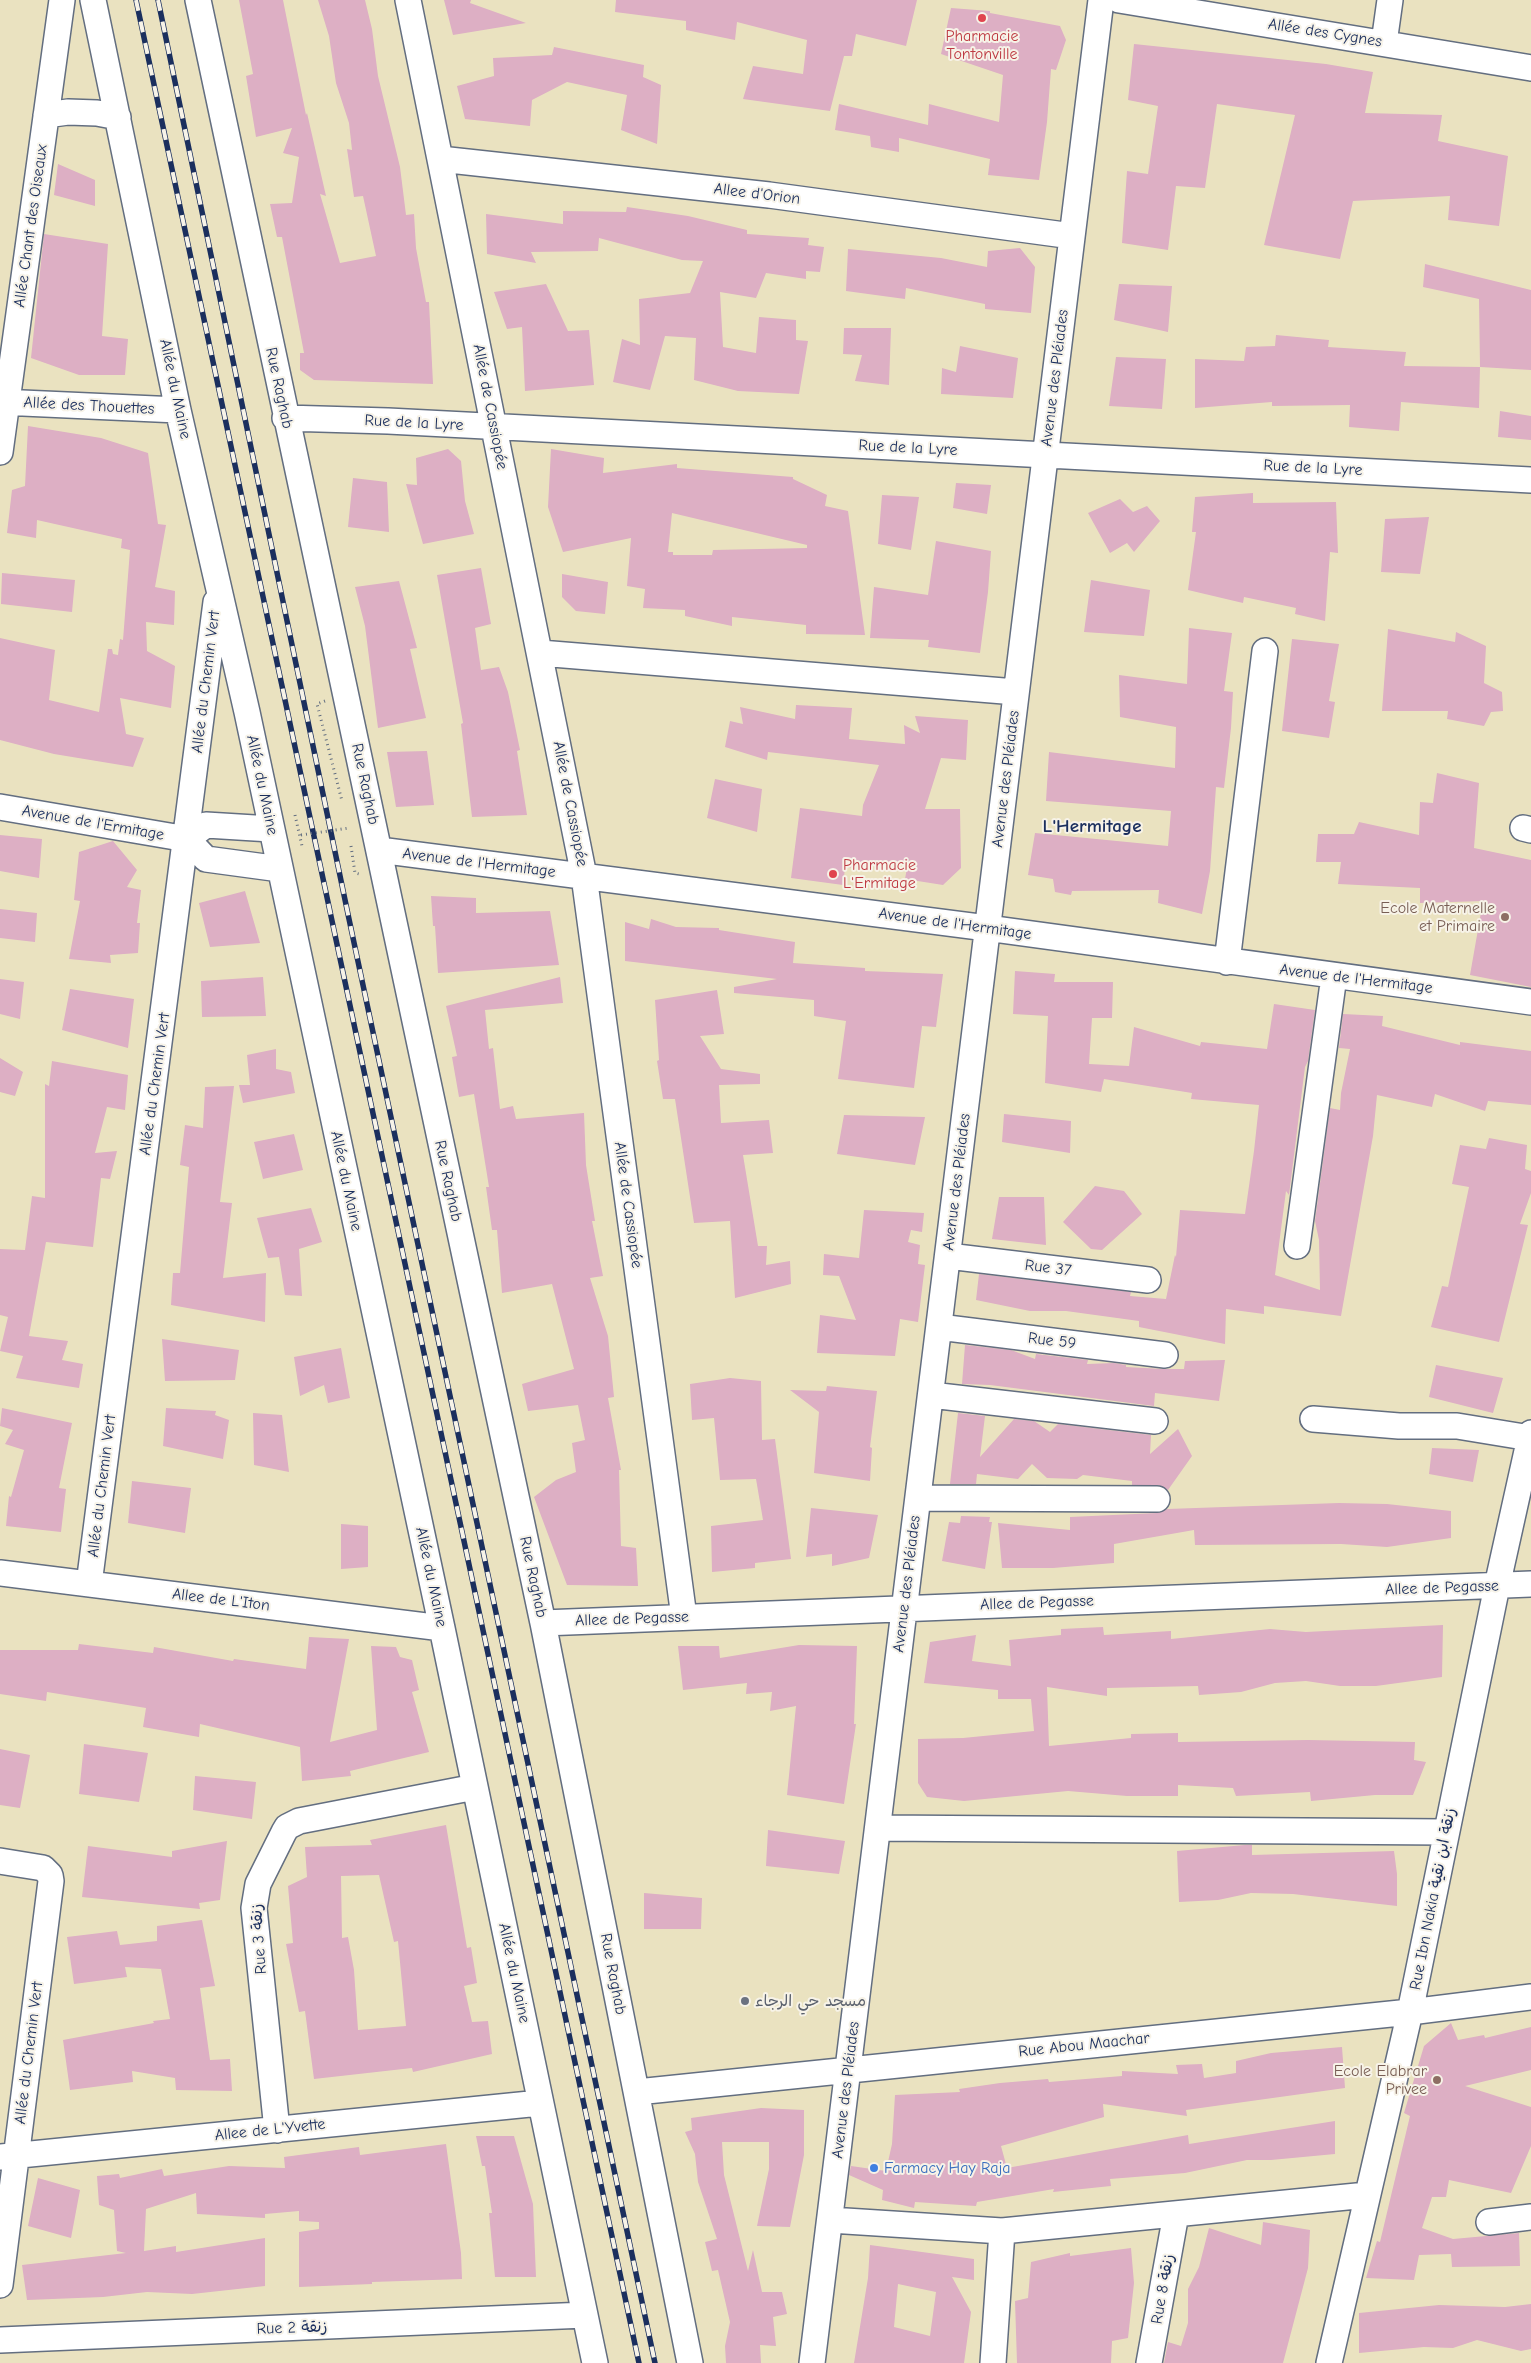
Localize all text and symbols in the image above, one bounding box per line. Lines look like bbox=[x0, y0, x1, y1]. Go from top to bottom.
marker: Pharmacie Tontonville bbox=[976, 12, 988, 24]
street label: Allée des Cygnes bbox=[1267, 15, 1383, 51]
place label: Pharmacie Tontonville bbox=[946, 26, 1018, 64]
street label: Allée Chant des Oiseaux bbox=[10, 143, 52, 309]
street label: Allee d'Orion bbox=[713, 179, 801, 209]
street label: Avenue des Pléiades bbox=[1037, 308, 1073, 448]
street label: Allée du Maine bbox=[155, 337, 195, 441]
street label: Allée de Cassiopée bbox=[468, 343, 512, 471]
street label: Rue Raghab bbox=[261, 346, 297, 430]
street label: Allée des Thouettes bbox=[23, 393, 155, 419]
street label: Rue de la Lyre bbox=[364, 411, 464, 435]
street label: Rue de la Lyre bbox=[858, 436, 958, 460]
street label: Rue de la Lyre bbox=[1263, 456, 1363, 480]
street label: Allée du Chemin Vert bbox=[188, 610, 224, 754]
street label: Avenue des Pléiades bbox=[988, 709, 1024, 849]
street label: Allée du Maine bbox=[242, 733, 282, 837]
street label: Allée de Cassiopée bbox=[548, 740, 592, 868]
street label: Rue Raghab bbox=[347, 742, 383, 826]
street label: Avenue de l'Ermitage bbox=[20, 801, 166, 845]
district label: L'Hermitage bbox=[1042, 816, 1142, 838]
street label: Avenue de l'Hermitage bbox=[401, 844, 557, 882]
place label: Pharmacie L'Ermitage bbox=[843, 855, 916, 893]
marker: Pharmacie L'Ermitage bbox=[827, 868, 839, 880]
place label: Ecole Maternelle et Primaire bbox=[1380, 898, 1495, 936]
street label: Avenue de l'Hermitage bbox=[877, 904, 1033, 944]
marker: Ecole Maternelle et Primaire bbox=[1499, 911, 1511, 923]
street label: Avenue de l'Hermitage bbox=[1278, 960, 1434, 998]
street label: Allée du Chemin Vert bbox=[135, 1012, 175, 1156]
street label: Avenue des Pléiades bbox=[939, 1112, 975, 1252]
street label: Allée du Maine bbox=[326, 1129, 366, 1233]
street label: Rue Raghab bbox=[430, 1139, 466, 1223]
street label: Allée de Cassiopée bbox=[610, 1141, 646, 1269]
street label: Rue 37 bbox=[1024, 1256, 1072, 1280]
street label: Rue 59 bbox=[1027, 1329, 1077, 1353]
street label: Allée du Chemin Vert bbox=[84, 1414, 120, 1558]
street label: Avenue des Pléiades bbox=[889, 1514, 925, 1654]
street label: Allée du Maine bbox=[411, 1525, 451, 1629]
street label: Rue Raghab bbox=[515, 1535, 551, 1619]
street label: Allee de Pegasse bbox=[1385, 1576, 1499, 1600]
street label: Allee de L'Iton bbox=[171, 1584, 271, 1616]
street label: Allee de Pegasse bbox=[980, 1591, 1094, 1615]
street label: Allee de Pegasse bbox=[575, 1607, 689, 1631]
street label: Rue Ibn Nakia زنقة ابن نقية bbox=[1406, 1806, 1460, 1992]
street label: Rue 3 زنقة bbox=[247, 1903, 271, 1975]
street label: Allée du Maine bbox=[494, 1921, 534, 2025]
street label: Rue Raghab bbox=[596, 1932, 630, 2016]
street label: Allée du Chemin Vert bbox=[11, 1981, 47, 2125]
place label: مسجد حي الرجاء bbox=[755, 1991, 866, 2011]
marker: مسجد حي الرجاء bbox=[739, 1995, 751, 2007]
street label: Avenue des Pléiades bbox=[828, 2020, 864, 2160]
street label: Rue Abou Maachar bbox=[1017, 2029, 1151, 2061]
place label: Ecole Elabrar Privee bbox=[1334, 2061, 1427, 2099]
marker: Ecole Elabrar Privee bbox=[1431, 2074, 1443, 2086]
street label: Allee de L'Yvette bbox=[214, 2115, 326, 2145]
place label: Farmacy Hay Raja bbox=[884, 2158, 1011, 2178]
marker: Farmacy Hay Raja bbox=[868, 2162, 880, 2174]
street label: Rue 8 زنقة bbox=[1147, 2252, 1179, 2326]
street label: Rue 2 زنقة bbox=[256, 2317, 328, 2339]

